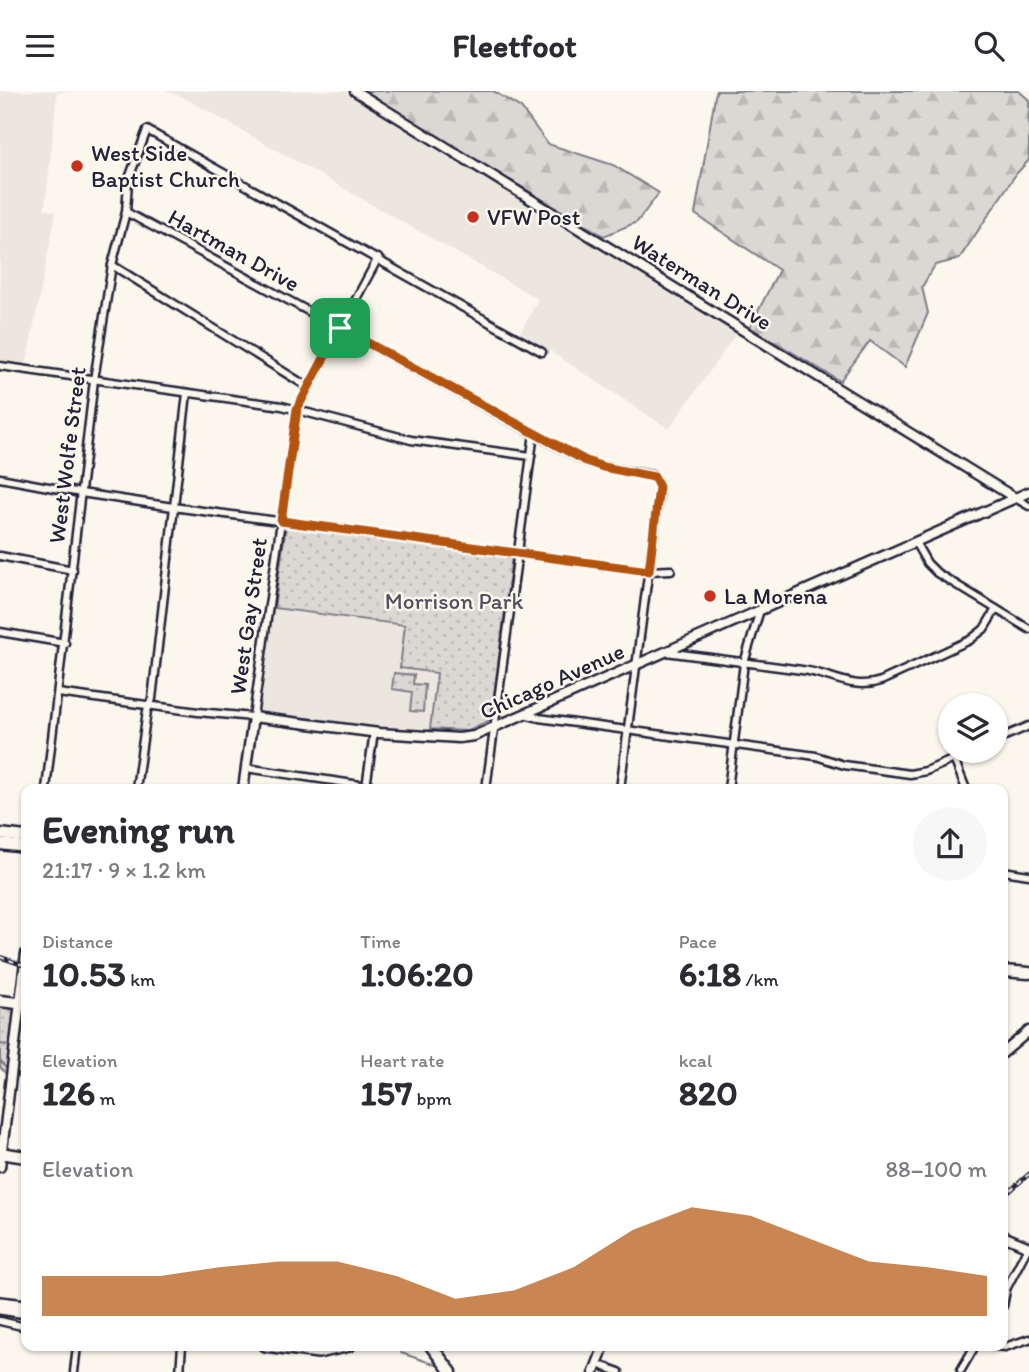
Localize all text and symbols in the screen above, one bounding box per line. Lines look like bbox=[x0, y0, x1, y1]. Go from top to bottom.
icon: menu bbox=[21, 27, 59, 65]
text: Fleetfoot bbox=[452, 27, 577, 65]
icon: search bbox=[970, 27, 1008, 65]
place label: West Side Baptist Church bbox=[91, 139, 240, 193]
marker: West Side Baptist Church bbox=[69, 158, 85, 174]
street label: Hartman Drive bbox=[163, 202, 305, 298]
place label: VFW Post bbox=[487, 203, 581, 231]
marker: VFW Post bbox=[465, 209, 481, 225]
street label: Waterman Drive bbox=[627, 228, 777, 336]
pin bbox=[310, 298, 370, 358]
icon: arrive bbox=[321, 309, 359, 347]
street label: West Wolfe Street bbox=[42, 365, 92, 545]
street label: West Gay Street bbox=[223, 535, 273, 696]
place label: La Morena bbox=[724, 582, 827, 610]
park label: Morrison Park bbox=[385, 587, 523, 615]
marker: La Morena bbox=[702, 588, 718, 604]
street label: Chicago Avenue bbox=[475, 637, 629, 725]
map controls bbox=[938, 693, 1008, 763]
button: layers bbox=[938, 693, 1008, 763]
text: Evening run bbox=[42, 807, 235, 853]
button: share bbox=[913, 807, 987, 881]
text: 21:17 · 9 × 1.2 km bbox=[42, 856, 206, 884]
text: Distance bbox=[42, 930, 113, 953]
text: Time bbox=[360, 930, 401, 953]
text: Pace bbox=[679, 930, 717, 953]
text: 10.53 bbox=[42, 953, 126, 995]
text: 1:06:20 bbox=[360, 953, 474, 995]
text: 6:18 bbox=[679, 953, 741, 995]
text: km bbox=[126, 968, 155, 991]
text: /km bbox=[741, 968, 779, 991]
text: Elevation bbox=[42, 1049, 118, 1072]
text: Heart rate bbox=[360, 1049, 444, 1072]
text: kcal bbox=[679, 1049, 712, 1072]
text: 126 bbox=[42, 1072, 95, 1114]
text: 157 bbox=[360, 1072, 412, 1114]
text: 820 bbox=[679, 1072, 738, 1114]
text: m bbox=[95, 1087, 115, 1110]
text: bpm bbox=[412, 1087, 452, 1110]
text: Elevation bbox=[42, 1155, 133, 1183]
text: 88–100 m bbox=[885, 1155, 987, 1183]

